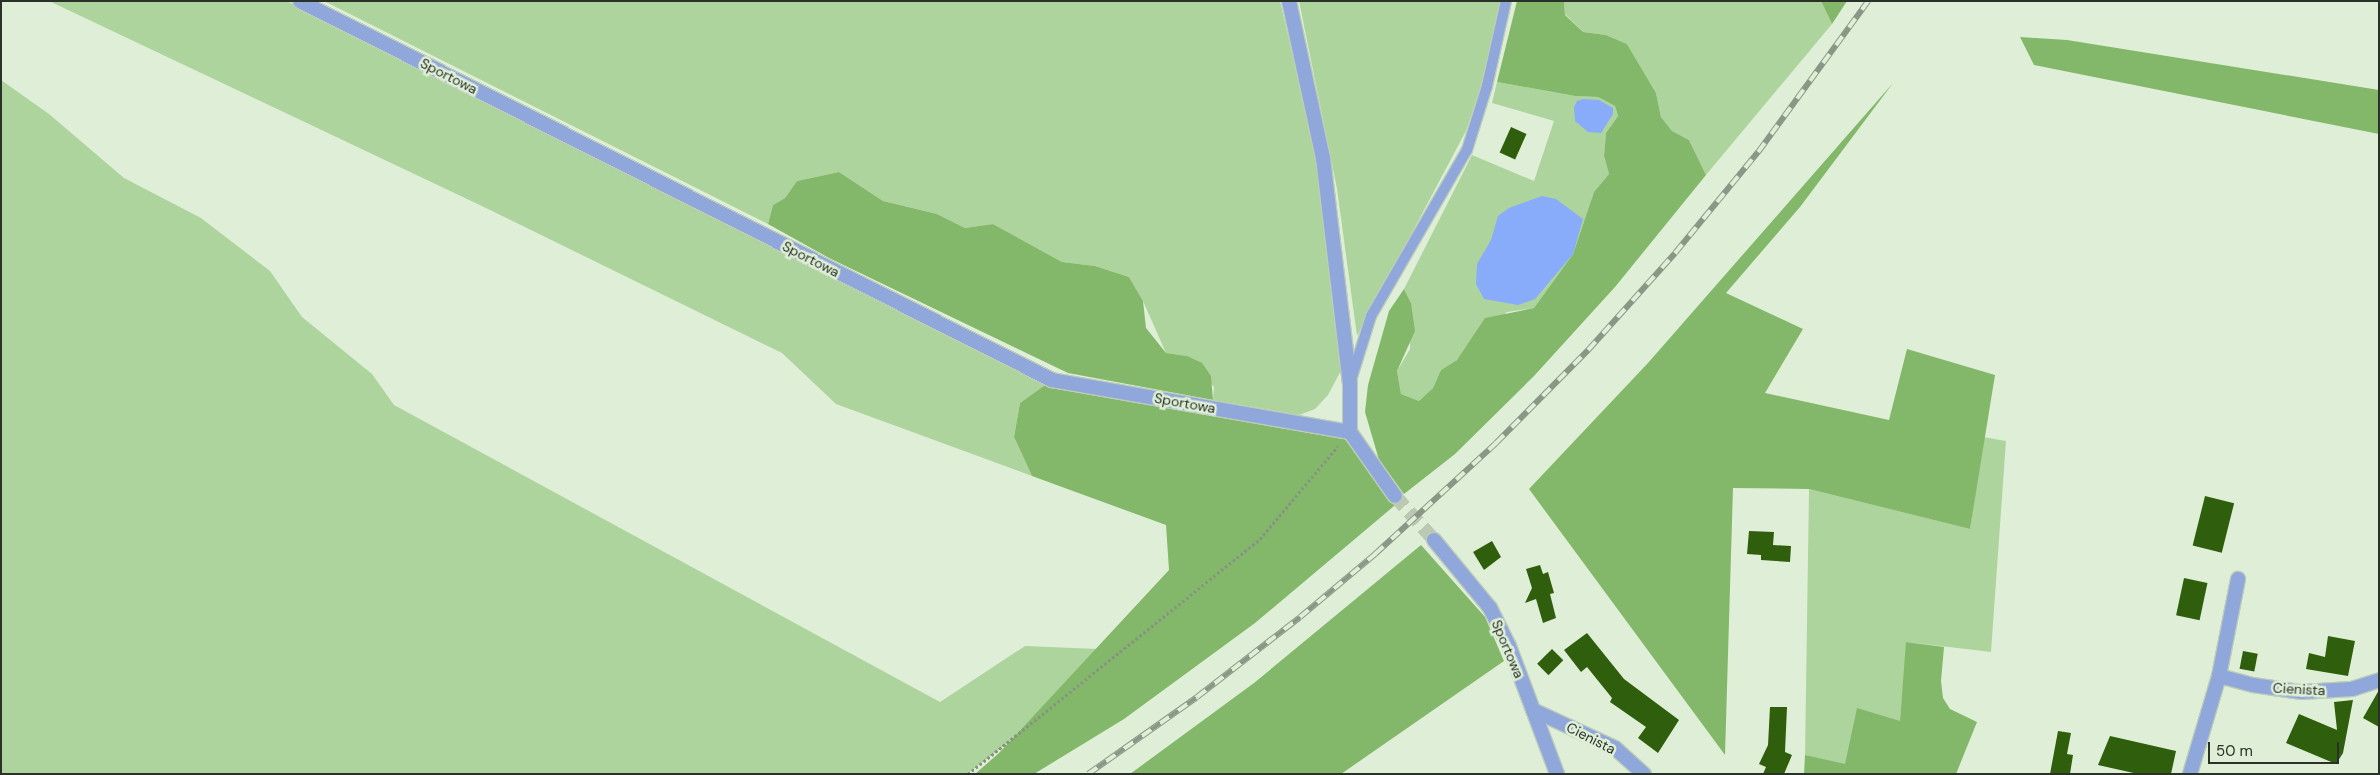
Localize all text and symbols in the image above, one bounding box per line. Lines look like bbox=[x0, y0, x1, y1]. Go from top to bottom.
street label: Sportowa bbox=[418, 55, 480, 97]
street label: Sportowa bbox=[780, 238, 842, 280]
street label: Sportowa bbox=[1153, 389, 1217, 417]
street label: Sportowa bbox=[1488, 617, 1528, 681]
street label: Cienista bbox=[2272, 679, 2326, 699]
street label: Cienista bbox=[1564, 719, 1618, 757]
scale bar bbox=[2210, 732, 2341, 764]
text: 50 m bbox=[2216, 741, 2253, 761]

